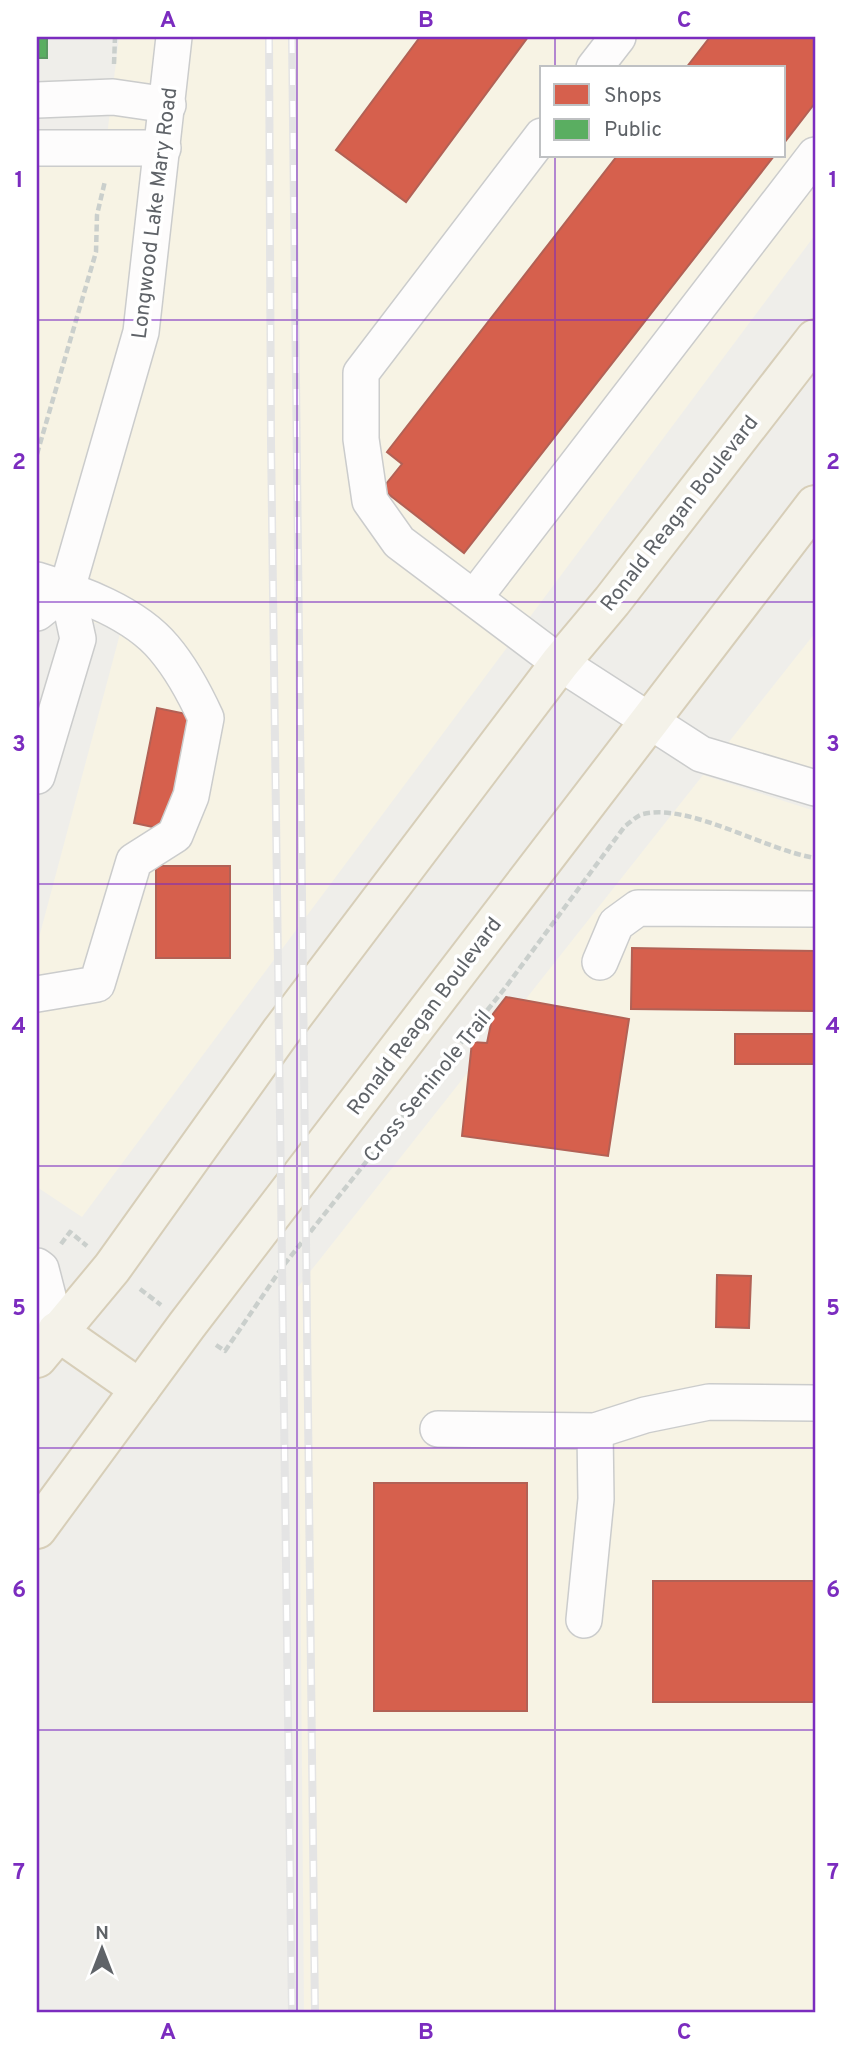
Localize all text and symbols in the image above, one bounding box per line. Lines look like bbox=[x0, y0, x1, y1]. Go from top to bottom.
text: A bbox=[160, 7, 176, 36]
text: B bbox=[418, 7, 434, 36]
text: C bbox=[677, 7, 691, 36]
legend bbox=[540, 66, 786, 158]
text: Shops bbox=[604, 83, 662, 110]
street label: Longwood Lake Mary Road bbox=[127, 86, 184, 340]
text: Public bbox=[604, 117, 662, 144]
text: 1 bbox=[14, 167, 24, 196]
text: 1 bbox=[828, 167, 838, 196]
street label: Ronald Reagan Boulevard bbox=[595, 411, 765, 617]
text: 2 bbox=[12, 449, 26, 478]
text: 2 bbox=[826, 449, 840, 478]
text: 3 bbox=[12, 731, 26, 760]
text: 3 bbox=[826, 731, 840, 760]
street label: Ronald Reagan Boulevard bbox=[342, 912, 509, 1121]
street label: Cross Seminole Trail bbox=[358, 1005, 498, 1169]
text: 4 bbox=[12, 1013, 26, 1042]
text: 4 bbox=[826, 1013, 840, 1042]
text: 5 bbox=[12, 1295, 26, 1324]
text: 5 bbox=[826, 1295, 840, 1324]
text: 6 bbox=[12, 1577, 26, 1606]
text: 6 bbox=[826, 1577, 840, 1606]
text: 7 bbox=[13, 1859, 25, 1888]
text: 7 bbox=[827, 1859, 839, 1888]
north arrow bbox=[66, 1913, 136, 1983]
text: N bbox=[95, 1922, 109, 1946]
text: A bbox=[160, 2019, 176, 2048]
text: B bbox=[418, 2019, 434, 2048]
text: C bbox=[677, 2019, 691, 2048]

